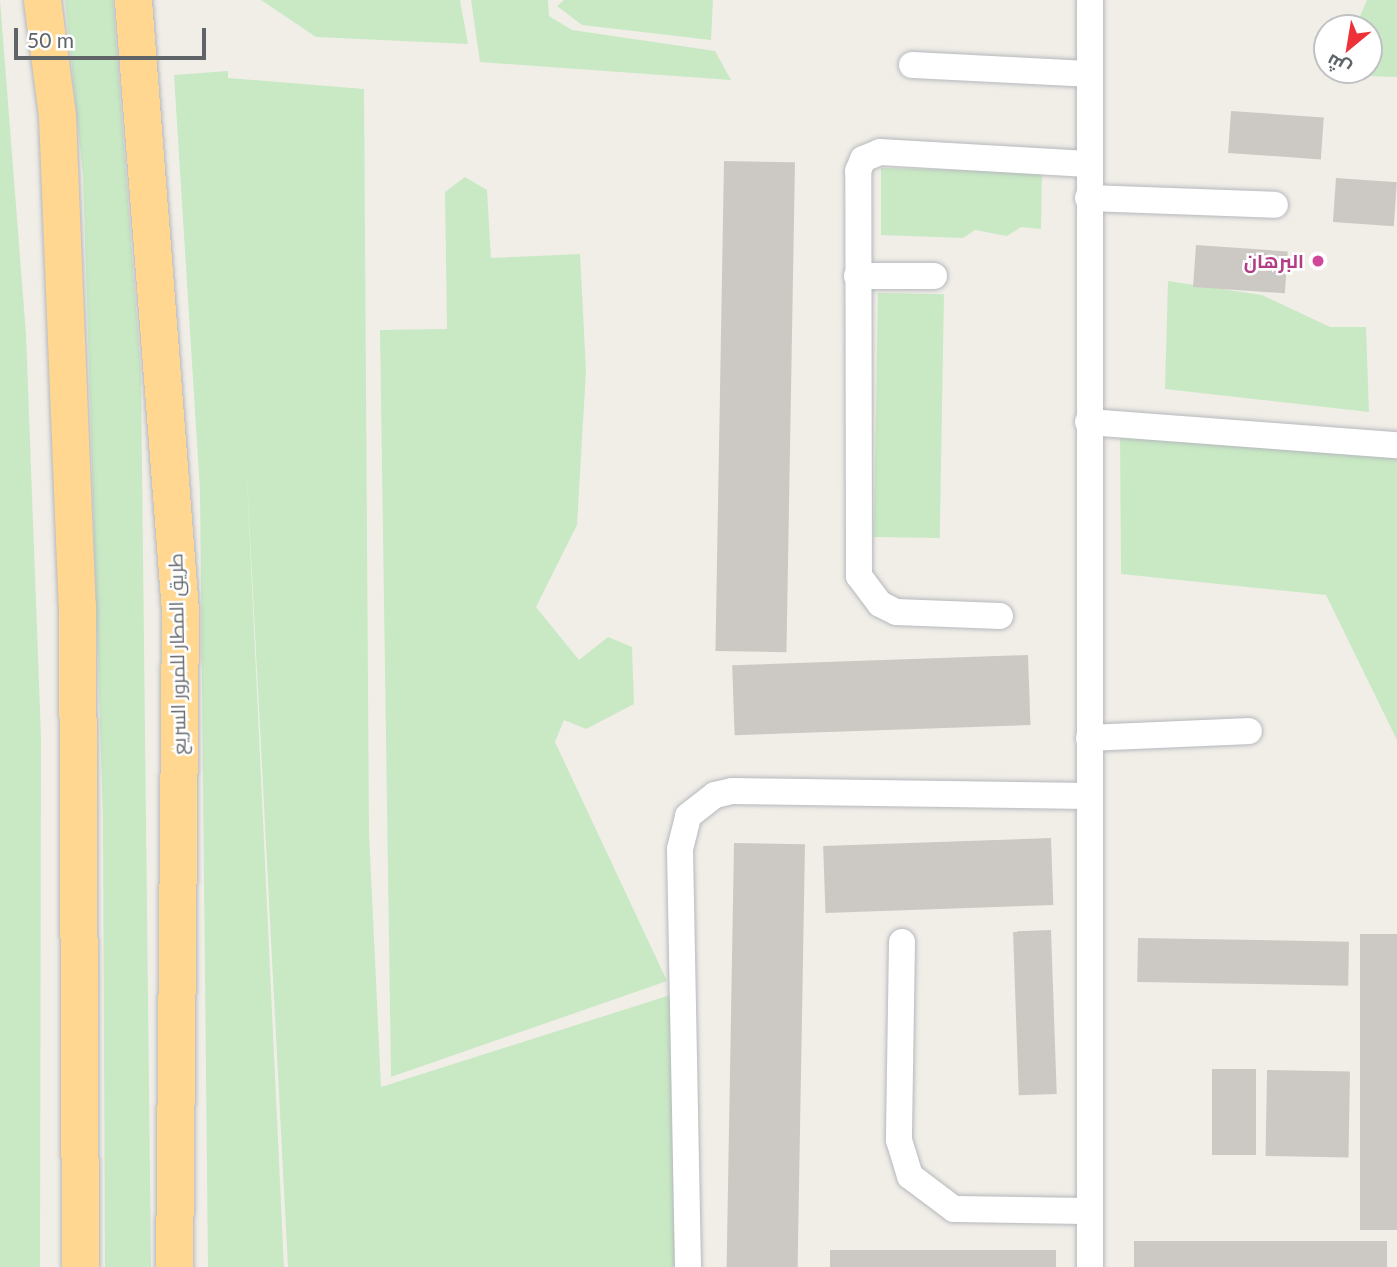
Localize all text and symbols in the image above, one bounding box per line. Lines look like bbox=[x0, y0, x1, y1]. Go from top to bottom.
scale bar bbox=[18, 14, 210, 58]
north arrow bbox=[1313, 14, 1383, 84]
text: 50 m bbox=[27, 27, 74, 52]
text: ش bbox=[1322, 50, 1355, 82]
place label: البرهان bbox=[1244, 250, 1304, 272]
marker: البرهان bbox=[1310, 253, 1326, 269]
street label: طريق المطار للمرور السريع bbox=[164, 553, 190, 755]

